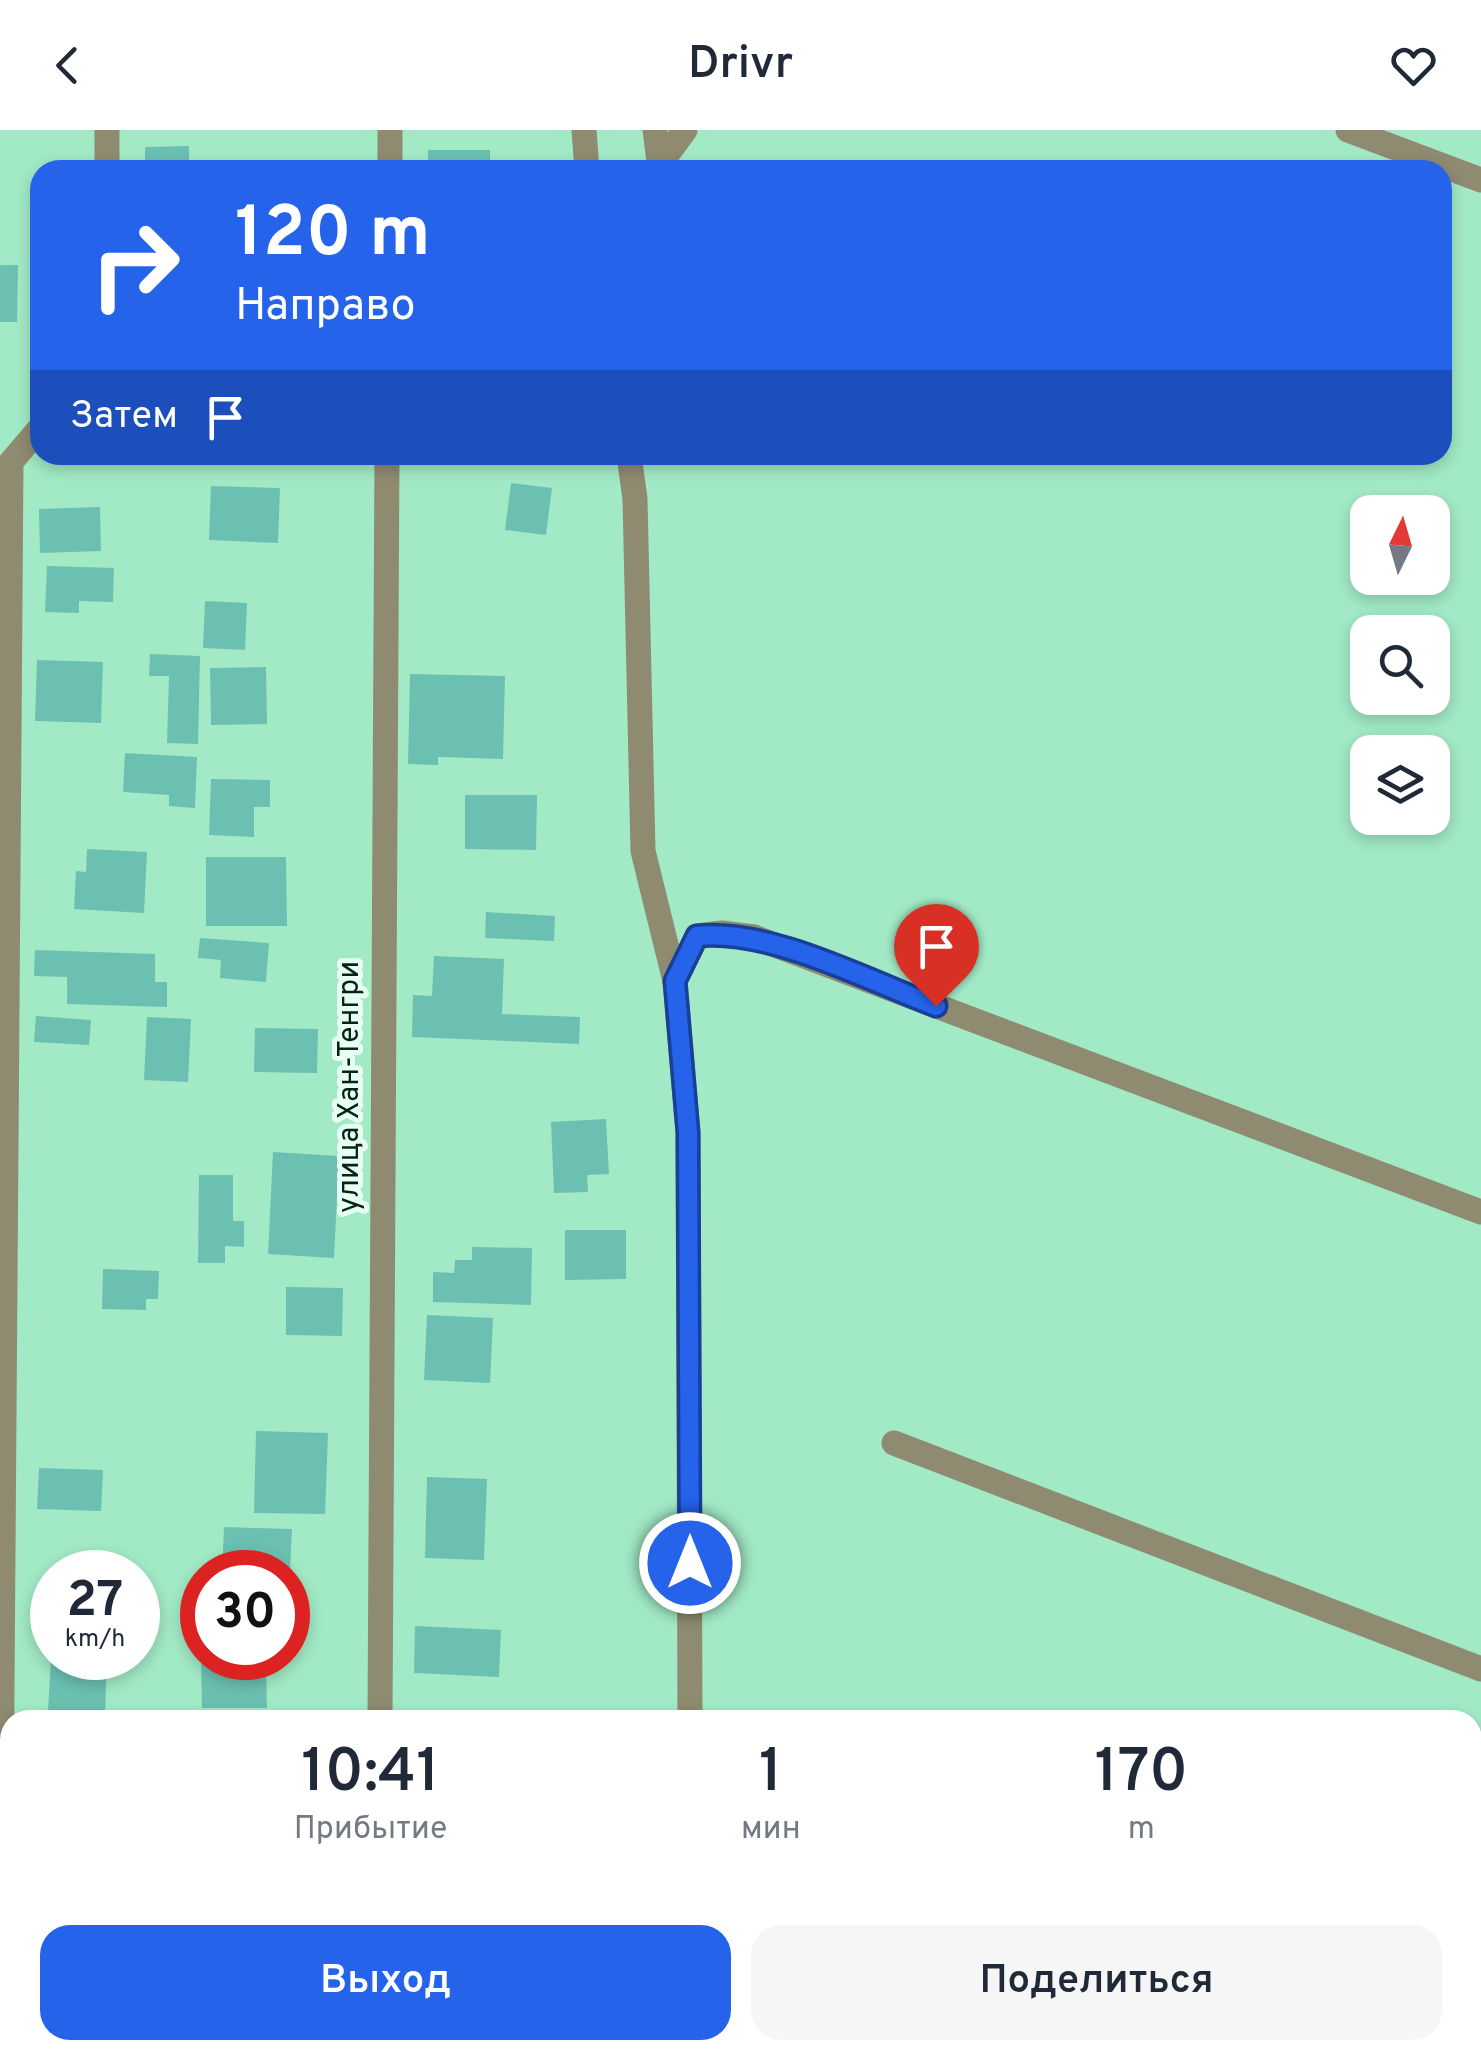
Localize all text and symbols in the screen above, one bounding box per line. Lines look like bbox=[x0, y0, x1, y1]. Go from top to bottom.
text: Drivr bbox=[688, 37, 793, 94]
icon: back bbox=[40, 38, 95, 93]
icon: heart bbox=[1386, 38, 1441, 93]
text: 120 m bbox=[235, 192, 431, 281]
icon: right bbox=[70, 200, 200, 330]
text: Направо bbox=[235, 279, 416, 336]
icon: arrive bbox=[198, 390, 253, 445]
text: Затем bbox=[70, 393, 178, 442]
north arrow bbox=[1350, 495, 1450, 595]
map controls bbox=[1350, 495, 1450, 835]
button: search bbox=[1350, 615, 1450, 715]
button: layers bbox=[1350, 735, 1450, 835]
pin bbox=[894, 904, 979, 1007]
icon: arrive bbox=[909, 919, 964, 974]
street label: улица Хан-Тенгри bbox=[332, 961, 369, 1213]
position arrow bbox=[638, 1511, 742, 1615]
speed limit sign: 30 bbox=[180, 1550, 310, 1680]
text: 27 bbox=[67, 1571, 123, 1634]
text: km/h bbox=[65, 1624, 125, 1656]
text: 10:41 bbox=[301, 1737, 440, 1813]
text: 1 bbox=[759, 1737, 783, 1813]
text: 170 bbox=[1094, 1737, 1188, 1813]
text: Прибытие bbox=[294, 1810, 447, 1850]
text: мин bbox=[741, 1810, 801, 1850]
text: m bbox=[1128, 1810, 1155, 1850]
button: Выход bbox=[40, 1925, 731, 2040]
button: Поделиться bbox=[751, 1925, 1442, 2040]

